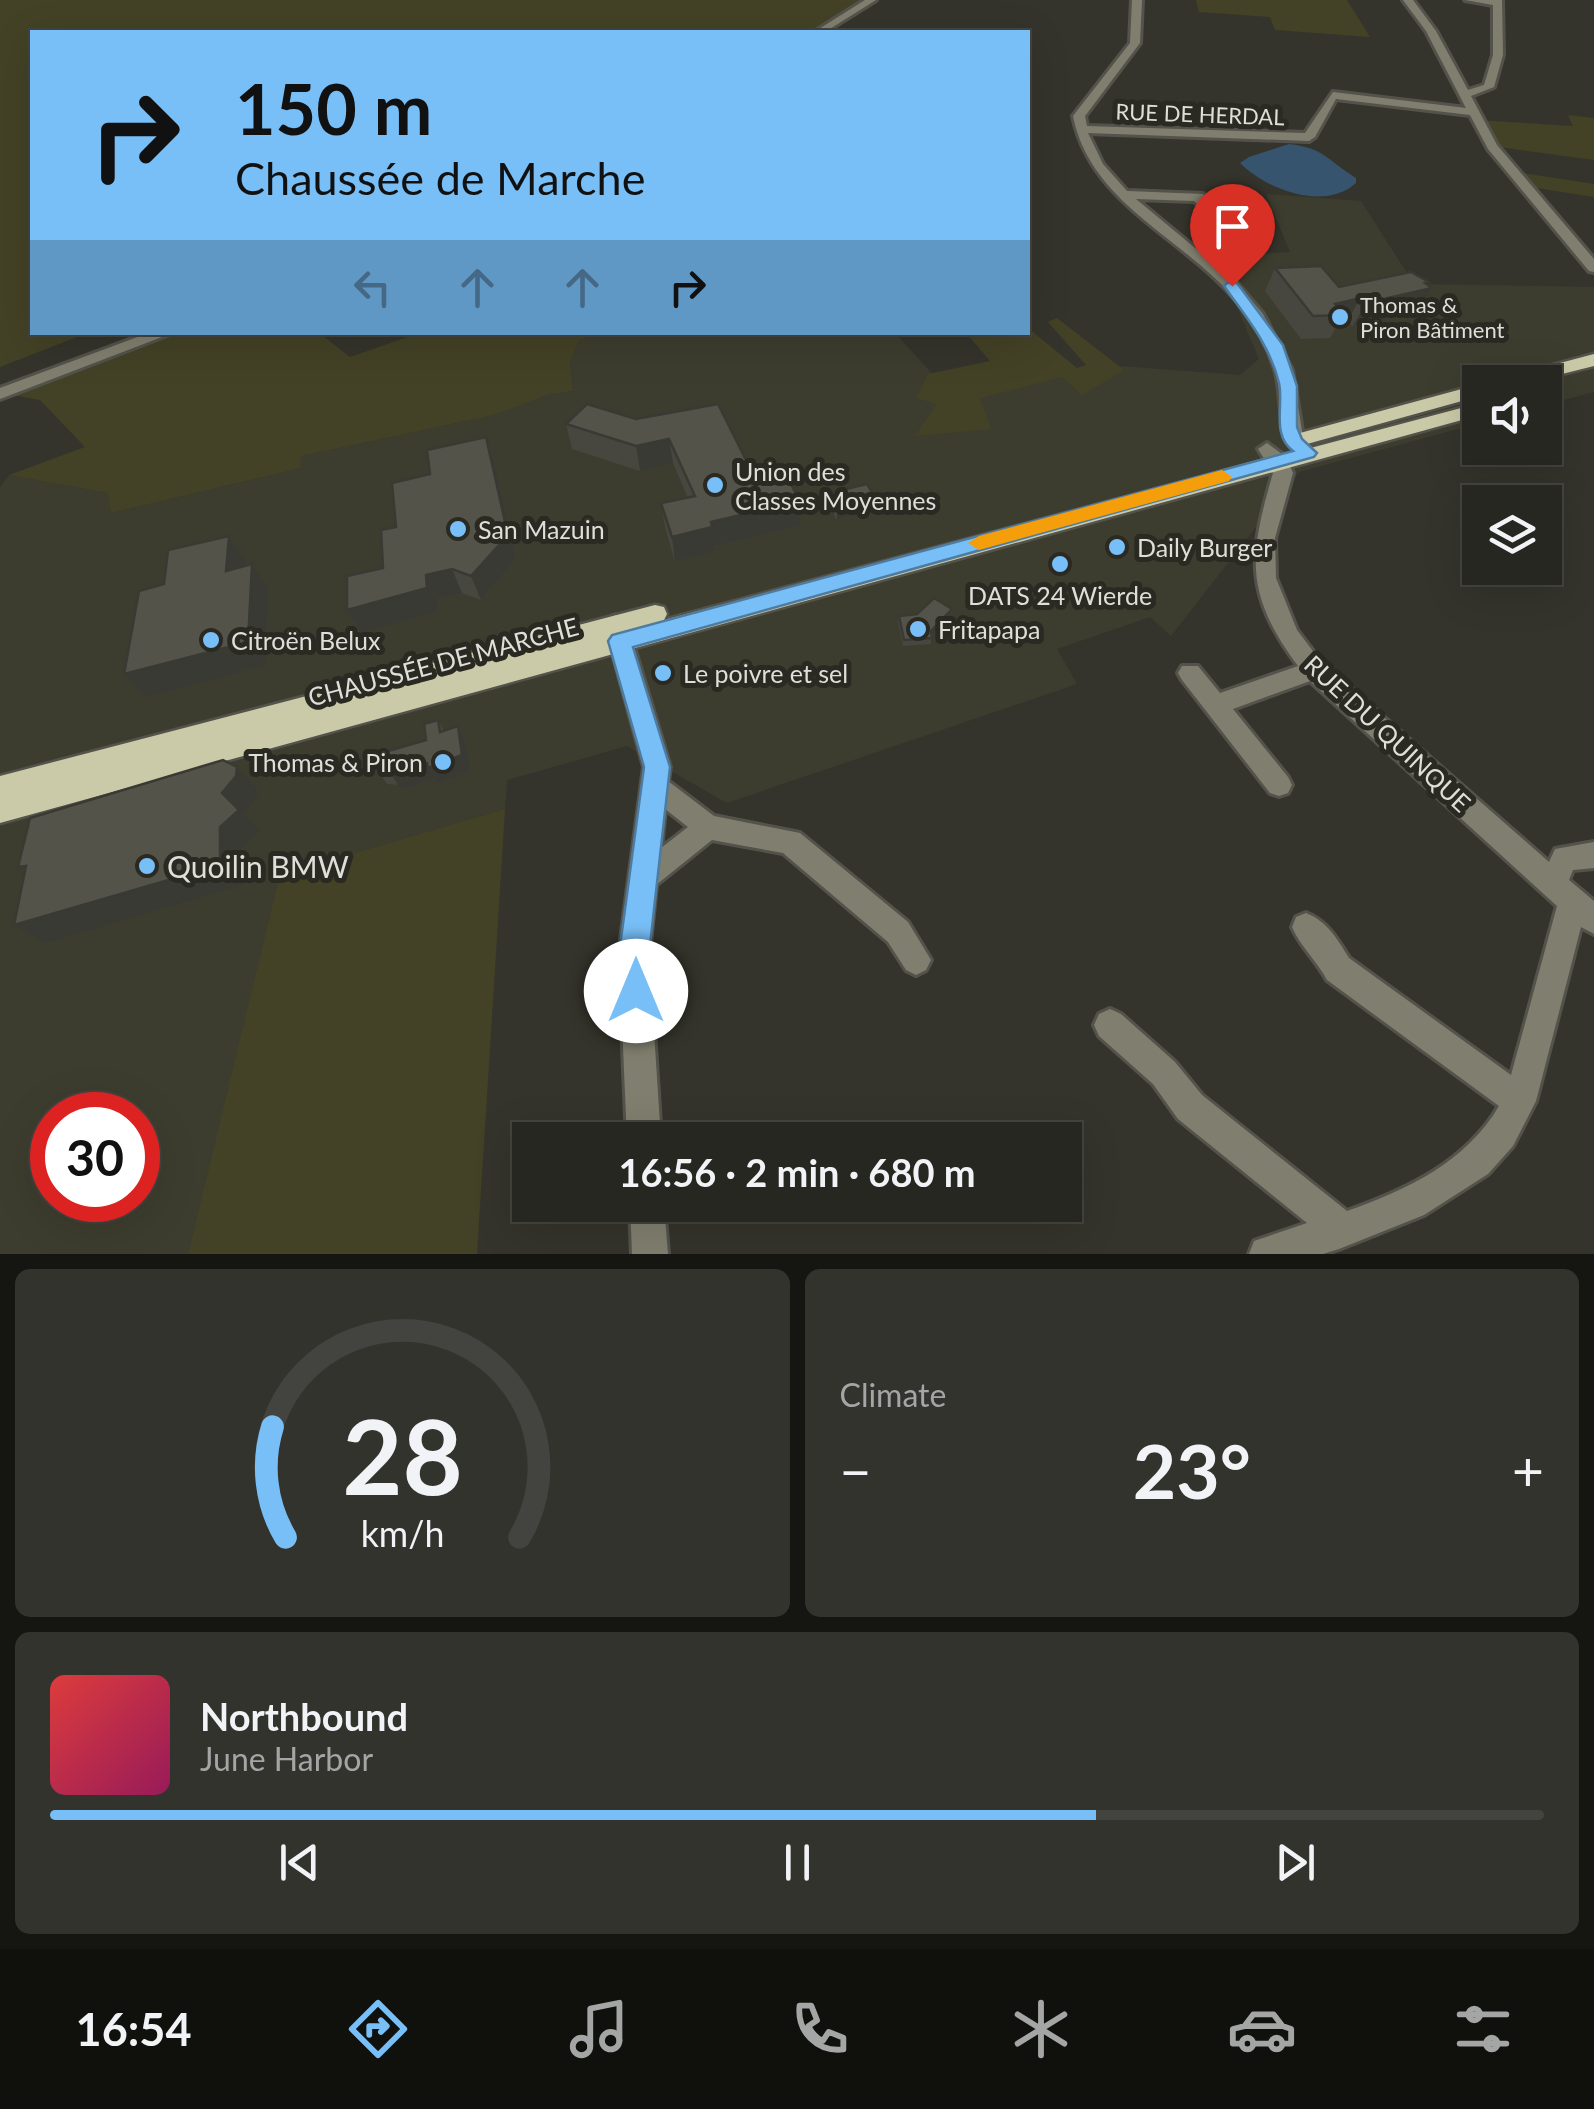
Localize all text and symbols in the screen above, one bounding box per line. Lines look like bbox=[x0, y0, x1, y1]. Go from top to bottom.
text: 150 m bbox=[235, 66, 432, 150]
icon: right bbox=[70, 70, 200, 200]
street label: RUE DE HERDAL bbox=[1115, 98, 1285, 130]
text: Chaussée de Marche bbox=[235, 151, 645, 205]
pin bbox=[1190, 184, 1275, 287]
icon: arrive bbox=[1205, 199, 1260, 254]
icon: left bbox=[345, 260, 400, 315]
icon: ahead bbox=[450, 260, 505, 315]
icon: ahead bbox=[555, 260, 610, 315]
icon: right bbox=[660, 260, 715, 315]
place label: Thomas & Piron Bâtiment bbox=[1360, 291, 1505, 343]
marker: Thomas & Piron Bâtiment bbox=[1329, 306, 1351, 328]
map controls bbox=[1462, 365, 1562, 585]
button: sound bbox=[1462, 365, 1562, 465]
place label: Union des Classes Moyennes bbox=[735, 456, 936, 515]
marker: Union des Classes Moyennes bbox=[704, 474, 726, 496]
button: layers bbox=[1462, 485, 1562, 585]
place label: San Mazuin bbox=[478, 514, 605, 544]
marker: San Mazuin bbox=[447, 518, 469, 540]
place label: Daily Burger bbox=[1137, 532, 1272, 562]
marker: Daily Burger bbox=[1106, 536, 1128, 558]
marker: DATS 24 Wierde bbox=[1049, 553, 1071, 575]
place label: DATS 24 Wierde bbox=[968, 580, 1152, 610]
street label: CHAUSSÉE DE MARCHE bbox=[304, 610, 582, 712]
place label: Fritapapa bbox=[938, 614, 1040, 644]
marker: Fritapapa bbox=[907, 618, 929, 640]
place label: Citroën Belux bbox=[231, 625, 381, 655]
marker: Citroën Belux bbox=[200, 629, 222, 651]
street label: RUE DU QUINQUE bbox=[1299, 648, 1477, 818]
place label: Le poivre et sel bbox=[683, 658, 848, 688]
marker: Le poivre et sel bbox=[652, 662, 674, 684]
place label: Thomas & Piron bbox=[248, 747, 423, 777]
marker: Thomas & Piron bbox=[432, 751, 454, 773]
place label: Quoilin BMW bbox=[167, 848, 349, 884]
marker: Quoilin BMW bbox=[136, 855, 158, 877]
position arrow bbox=[584, 939, 688, 1043]
speed limit sign: 30 bbox=[30, 1092, 160, 1222]
text: 16:56 · 2 min · 680 m bbox=[618, 1149, 976, 1195]
text: Climate bbox=[840, 1375, 946, 1414]
text: 28 bbox=[342, 1392, 463, 1517]
text: 23° bbox=[1133, 1425, 1251, 1515]
text: − bbox=[840, 1437, 871, 1503]
text: + bbox=[1512, 1437, 1544, 1503]
text: km/h bbox=[360, 1512, 444, 1555]
text: Northbound bbox=[200, 1693, 408, 1739]
text: June Harbor bbox=[200, 1739, 373, 1778]
icon: previous bbox=[272, 1835, 327, 1890]
icon: pause bbox=[770, 1835, 825, 1890]
icon: next bbox=[1268, 1835, 1323, 1890]
icon: directions bbox=[343, 1994, 413, 2064]
icon: music bbox=[564, 1994, 634, 2064]
icon: phone bbox=[785, 1994, 855, 2064]
icon: climate bbox=[1006, 1994, 1076, 2064]
icon: car bbox=[1227, 1994, 1297, 2064]
icon: filters bbox=[1448, 1994, 1518, 2064]
text: 16:54 bbox=[76, 2002, 192, 2056]

